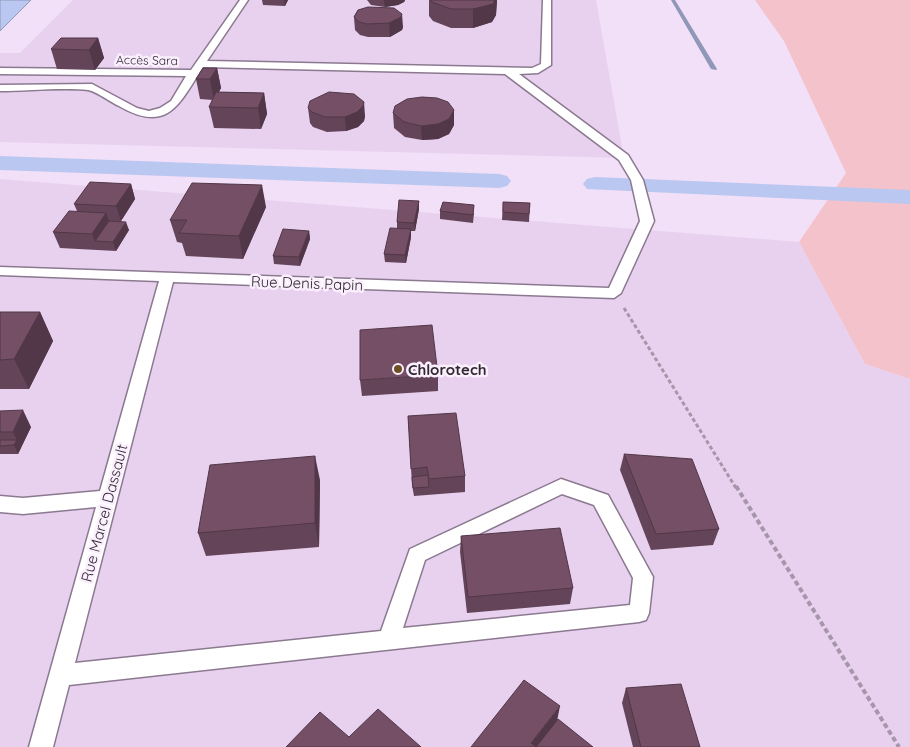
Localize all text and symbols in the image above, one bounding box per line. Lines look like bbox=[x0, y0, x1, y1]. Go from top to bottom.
street label: Accès Sara bbox=[116, 52, 178, 68]
street label: Rue Denis Papin bbox=[251, 272, 363, 294]
place label: Chlorotech bbox=[408, 360, 487, 379]
marker: Chlorotech bbox=[392, 363, 404, 375]
street label: Rue Marcel Dassault bbox=[76, 442, 132, 584]

